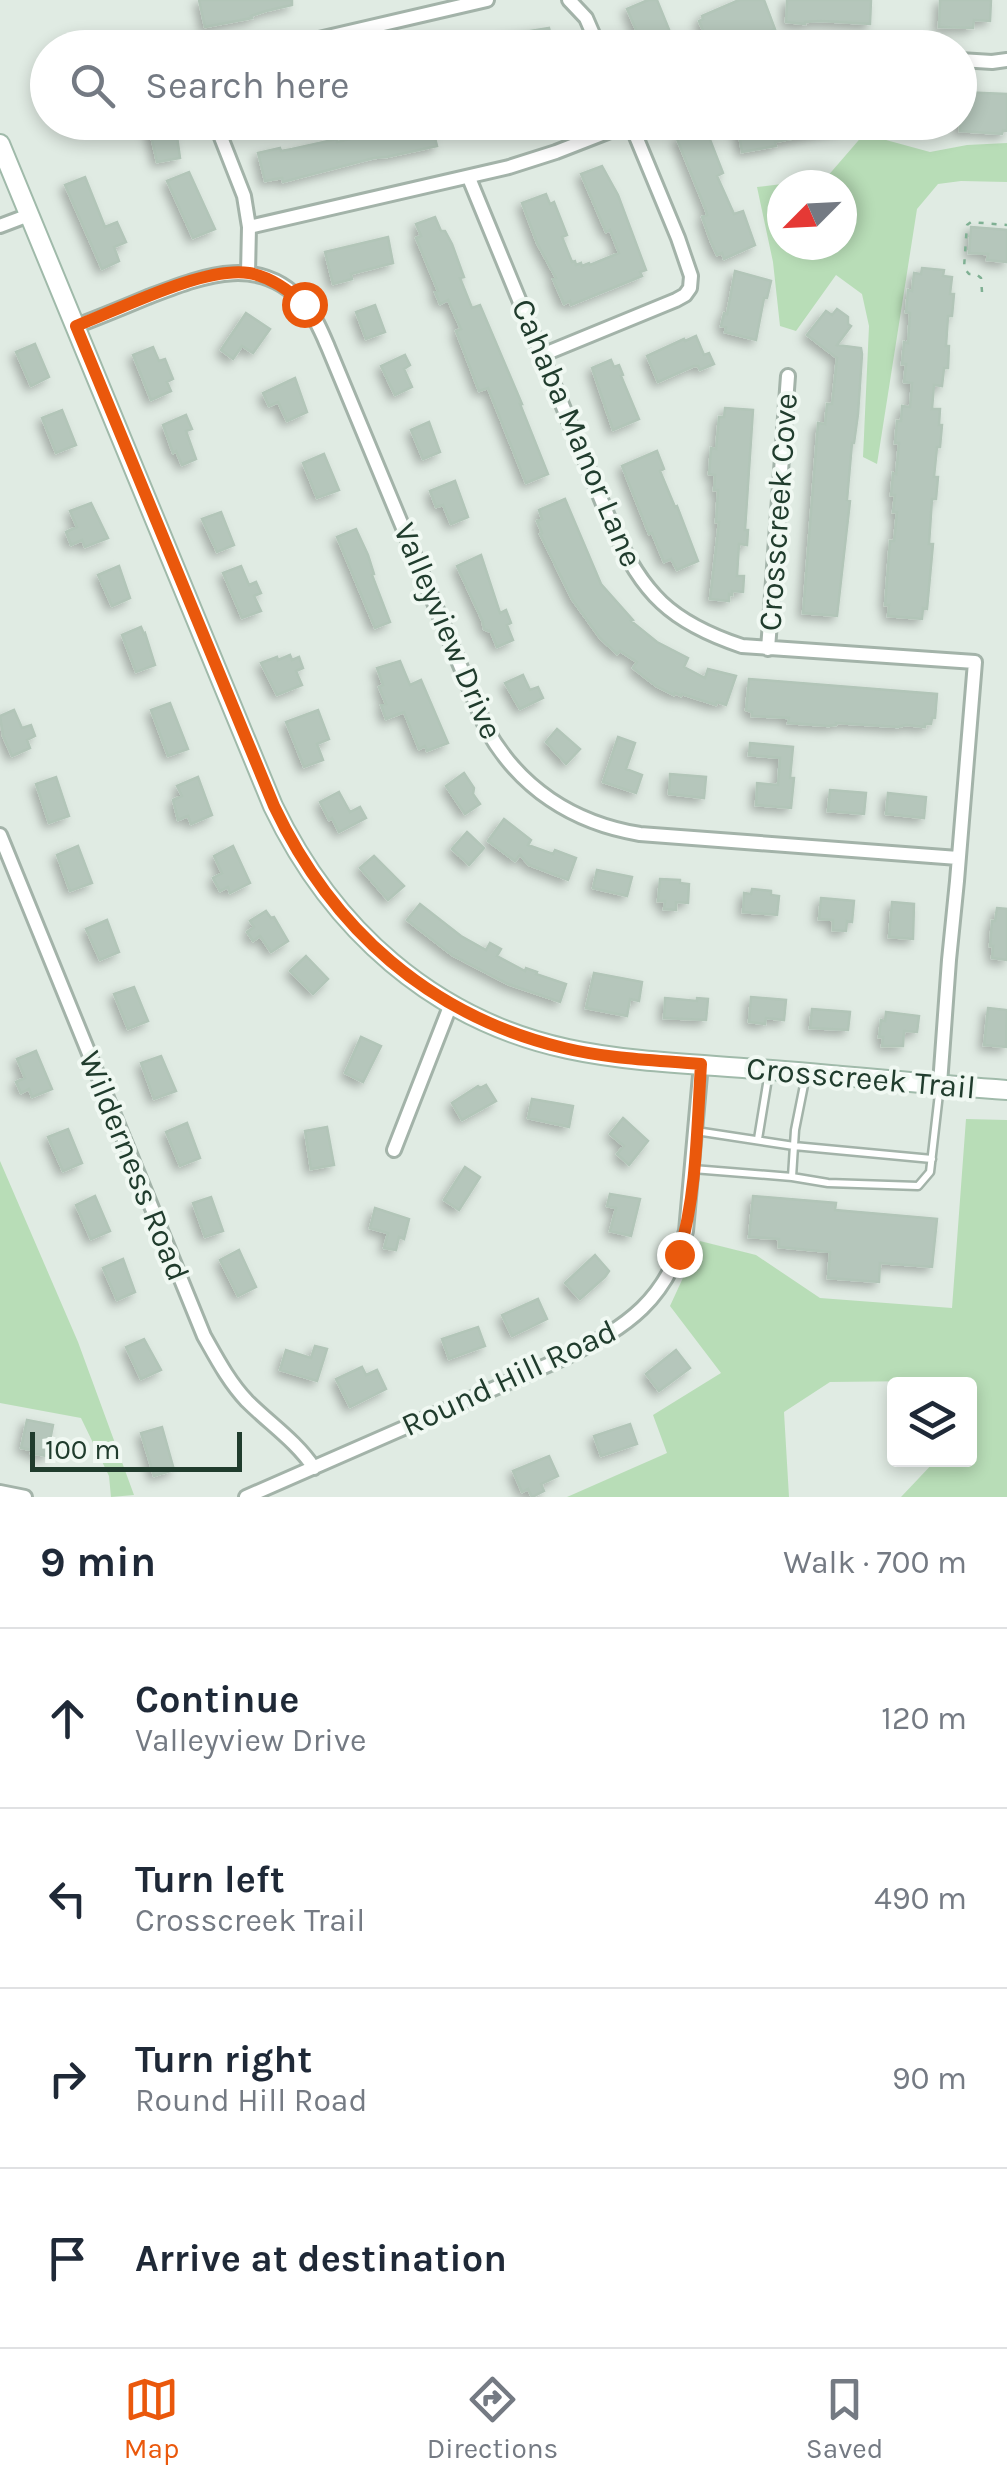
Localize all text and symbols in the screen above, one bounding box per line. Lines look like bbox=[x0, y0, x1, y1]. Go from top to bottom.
search box bbox=[30, 30, 977, 140]
icon: search bbox=[65, 58, 120, 113]
text: Search here bbox=[145, 63, 349, 108]
north arrow bbox=[767, 170, 857, 260]
route start bbox=[282, 282, 328, 328]
street label: Cahaba Manor Lane bbox=[504, 294, 650, 572]
street label: Crosscreek Cove bbox=[751, 392, 805, 632]
street label: Valleyview Drive bbox=[386, 517, 510, 745]
street label: Wilderness Road bbox=[71, 1046, 197, 1286]
street label: Crosscreek Trail bbox=[745, 1050, 977, 1106]
route end bbox=[657, 1232, 703, 1278]
street label: Round Hill Road bbox=[396, 1312, 622, 1444]
map controls bbox=[887, 1377, 977, 1467]
button: layers bbox=[887, 1377, 977, 1467]
scale bar bbox=[30, 1427, 242, 1472]
text: 100 m bbox=[45, 1433, 120, 1466]
text: 9 min bbox=[40, 1537, 156, 1587]
text: Walk · 700 m bbox=[783, 1544, 967, 1581]
text: Continue bbox=[135, 1677, 299, 1722]
icon: ahead bbox=[40, 1691, 95, 1746]
text: 120 m bbox=[881, 1700, 967, 1737]
text: Valleyview Drive bbox=[135, 1722, 366, 1759]
text: Turn left bbox=[135, 1857, 285, 1902]
icon: left bbox=[40, 1871, 95, 1926]
text: 490 m bbox=[874, 1880, 967, 1917]
text: Crosscreek Trail bbox=[135, 1902, 365, 1939]
text: Turn right bbox=[135, 2037, 312, 2082]
icon: right bbox=[40, 2051, 95, 2106]
text: 90 m bbox=[892, 2060, 967, 2097]
text: Round Hill Road bbox=[135, 2082, 367, 2119]
icon: arrive bbox=[40, 2231, 95, 2286]
text: Arrive at destination bbox=[135, 2236, 507, 2281]
tab: Map bbox=[124, 2372, 179, 2465]
tab: Directions bbox=[427, 2372, 558, 2465]
tab: Saved bbox=[806, 2372, 883, 2465]

